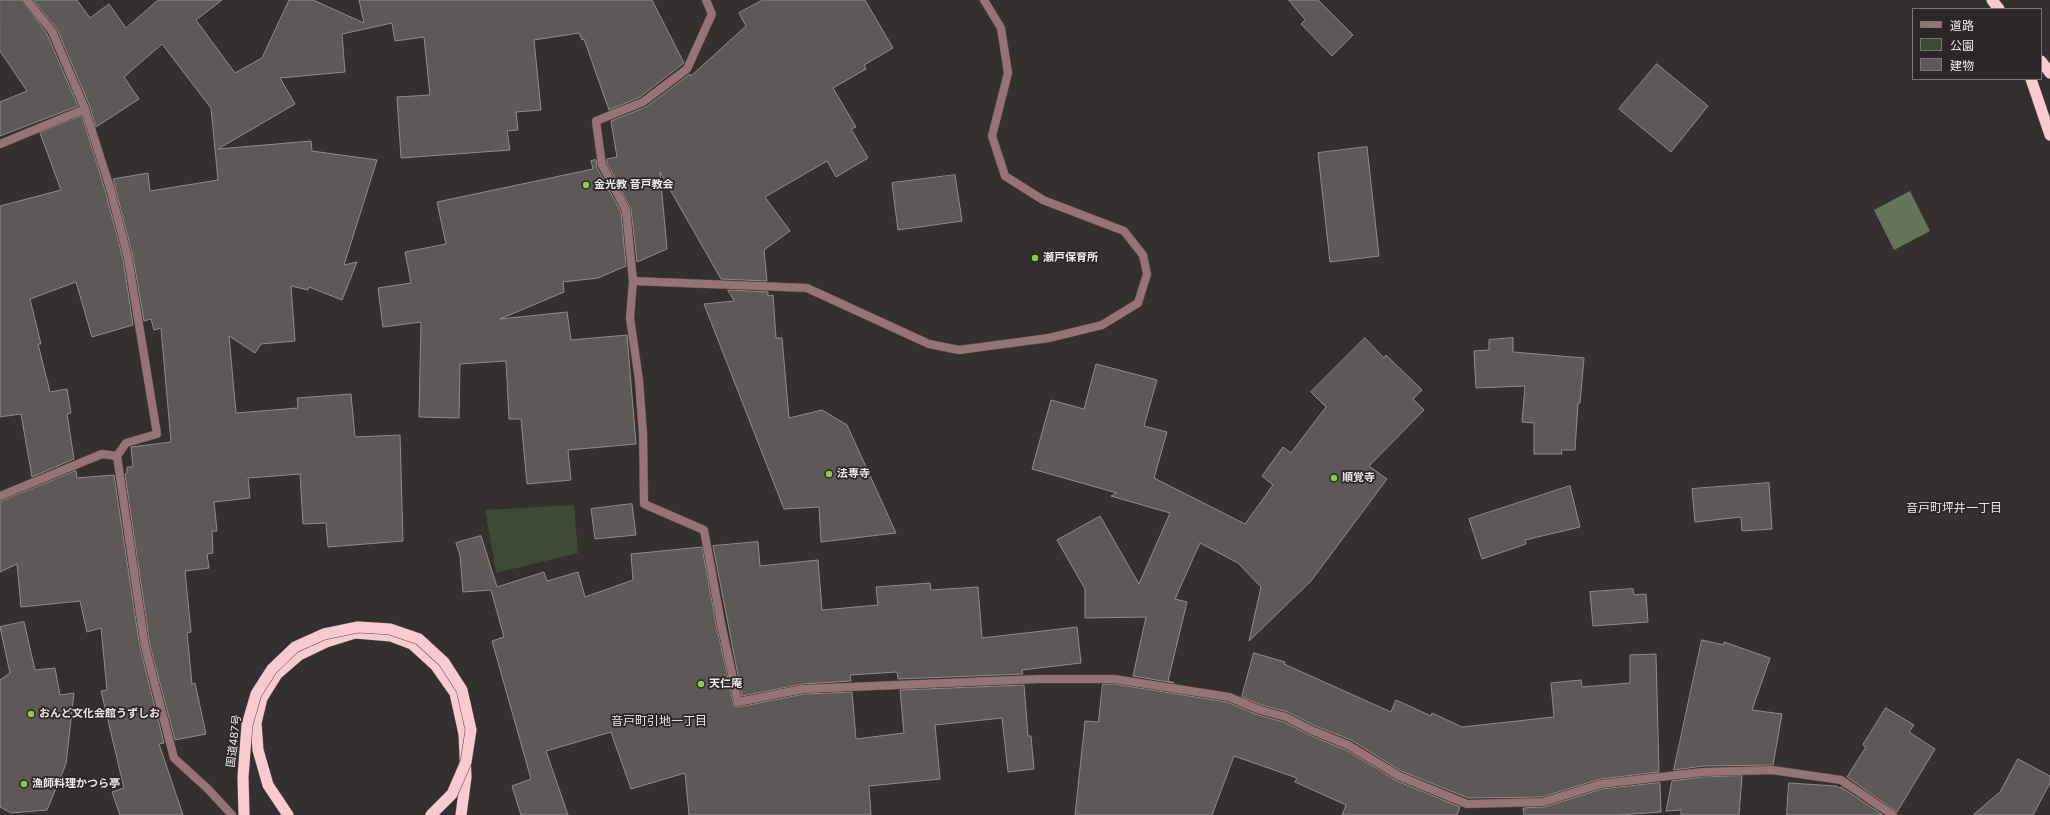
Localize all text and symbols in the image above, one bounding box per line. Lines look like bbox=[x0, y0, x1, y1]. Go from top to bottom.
legend bbox=[1912, 8, 2042, 80]
text: 道路 bbox=[1950, 18, 1974, 33]
text: 公園 bbox=[1950, 38, 1974, 53]
text: 建物 bbox=[1950, 58, 1974, 73]
place label: 金光教 音戸教会 bbox=[594, 178, 674, 192]
marker: 金光教 音戸教会 bbox=[581, 180, 591, 190]
place label: 瀬戸保育所 bbox=[1043, 251, 1098, 265]
marker: 瀬戸保育所 bbox=[1030, 253, 1040, 263]
place label: 法専寺 bbox=[837, 467, 870, 481]
marker: 法専寺 bbox=[824, 469, 834, 479]
place label: 順覚寺 bbox=[1342, 471, 1375, 485]
marker: 順覚寺 bbox=[1329, 473, 1339, 483]
district label: 音戸町坪井一丁目 bbox=[1906, 501, 2002, 515]
place label: 天仁庵 bbox=[709, 677, 742, 691]
marker: 天仁庵 bbox=[696, 679, 706, 689]
place label: おんど文化会館うずしお bbox=[39, 707, 160, 721]
marker: おんど文化会館うずしお bbox=[26, 709, 36, 719]
street label: 国道487号 bbox=[224, 714, 244, 768]
district label: 音戸町引地一丁目 bbox=[611, 714, 707, 728]
place label: 漁師料理かつら亭 bbox=[32, 777, 120, 791]
marker: 漁師料理かつら亭 bbox=[19, 779, 29, 789]

